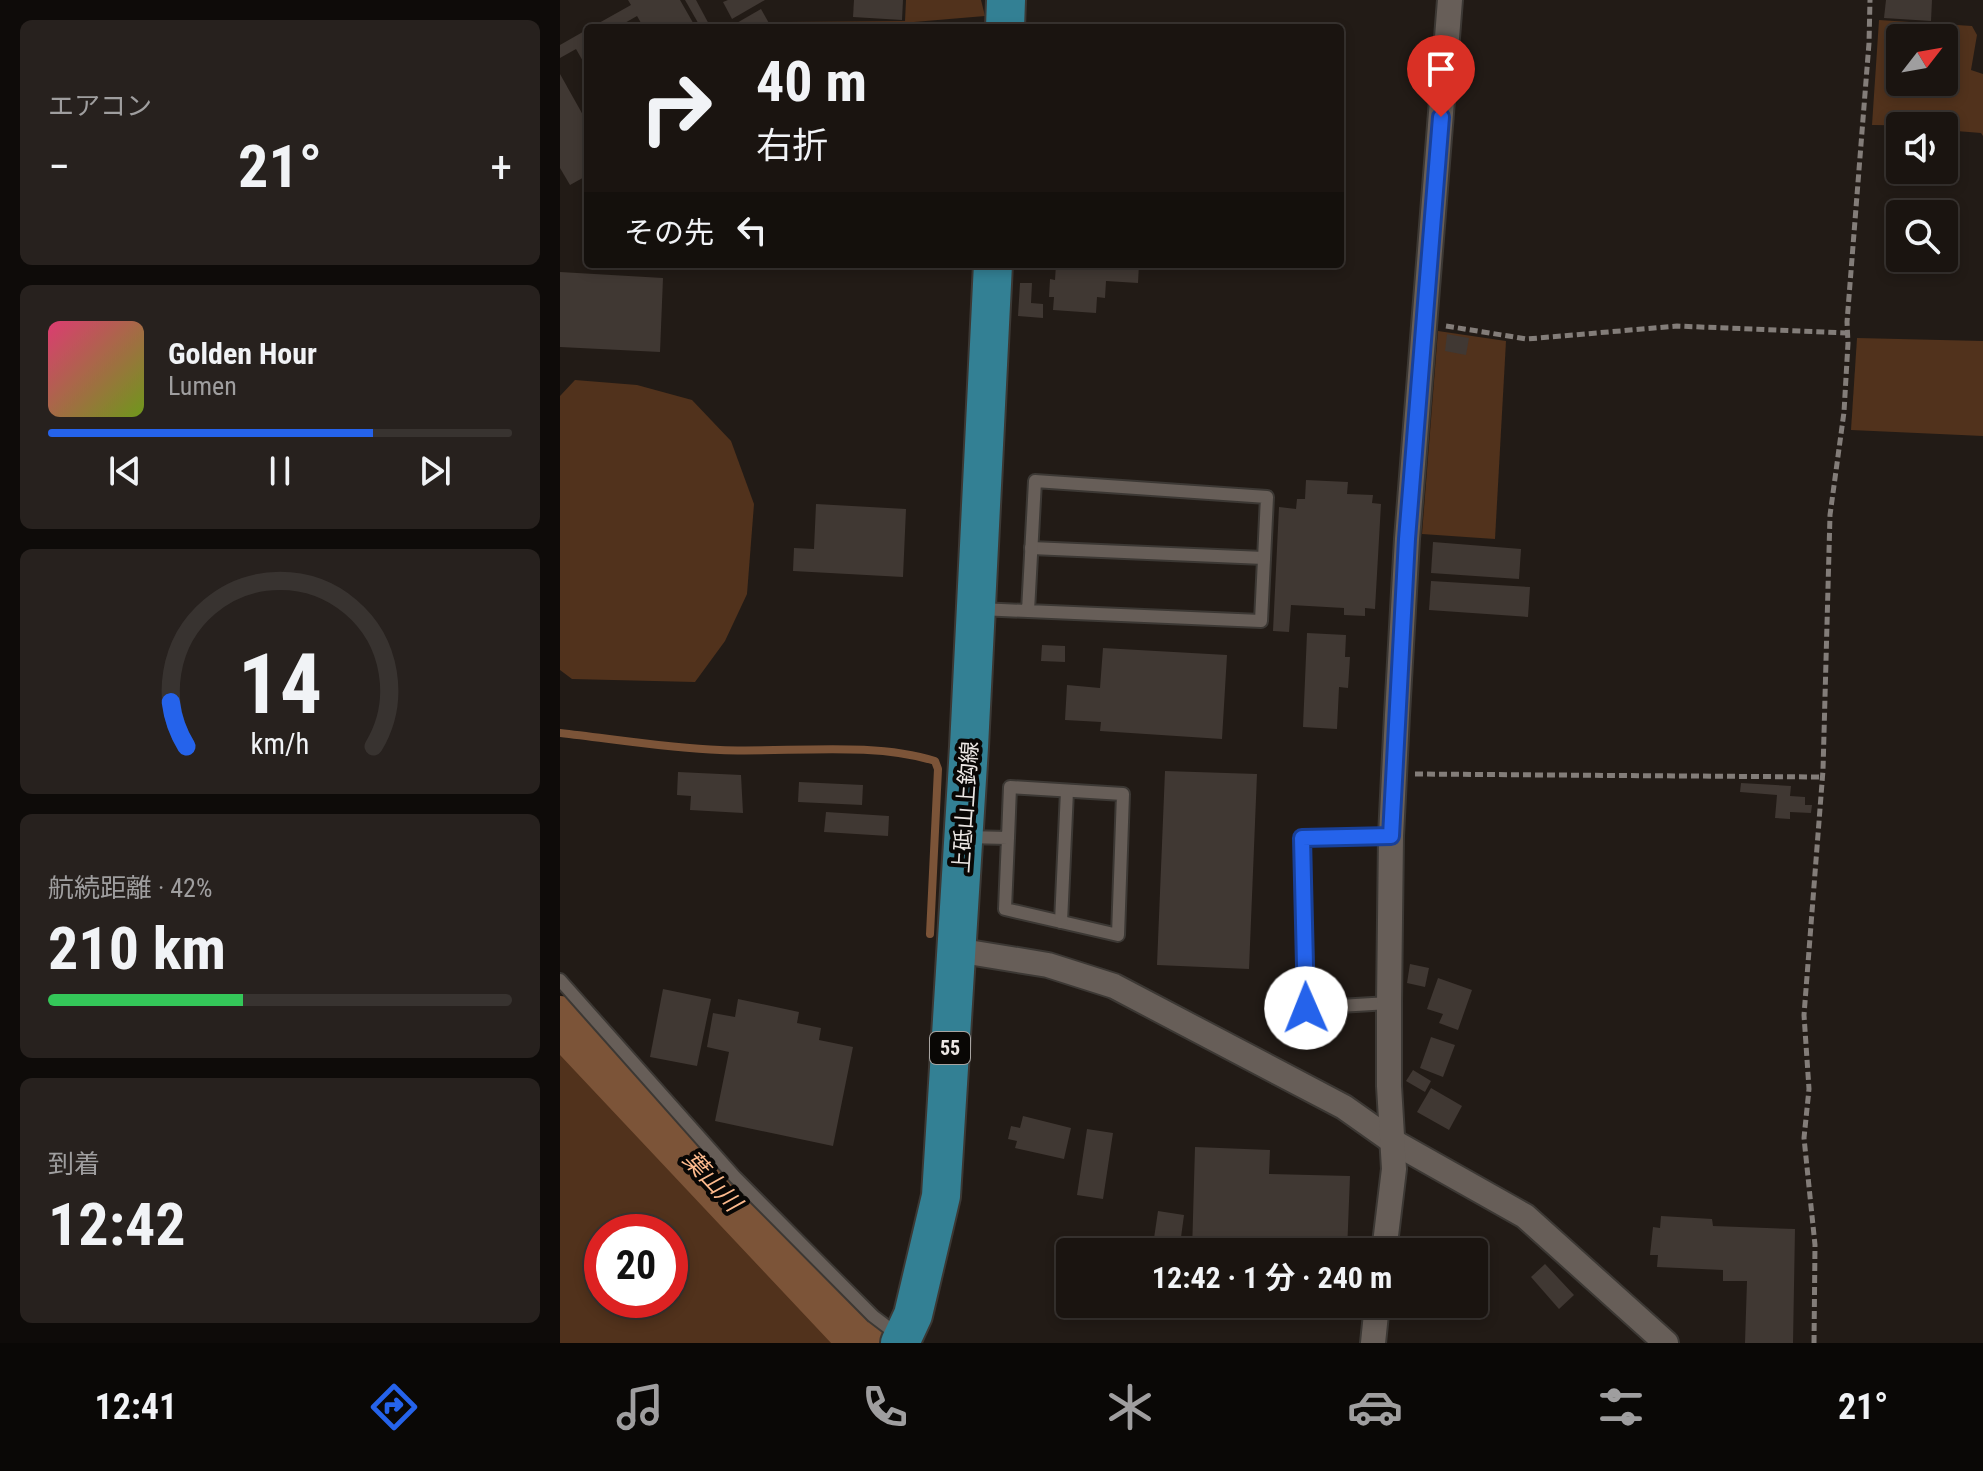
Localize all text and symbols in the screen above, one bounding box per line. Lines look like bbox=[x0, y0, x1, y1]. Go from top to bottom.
north arrow bbox=[1886, 24, 1958, 96]
map controls bbox=[1886, 24, 1958, 272]
pin bbox=[1407, 35, 1475, 117]
icon: arrive bbox=[1419, 47, 1463, 91]
text: 40 m bbox=[756, 49, 867, 115]
icon: right bbox=[624, 56, 728, 160]
text: エアコン bbox=[48, 91, 152, 121]
button: sound bbox=[1886, 112, 1958, 184]
text: 右折 bbox=[756, 125, 828, 167]
text: 21° bbox=[238, 131, 322, 202]
text: − bbox=[48, 141, 70, 193]
text: + bbox=[490, 141, 512, 193]
button: search bbox=[1886, 200, 1958, 272]
icon: left bbox=[730, 208, 774, 252]
text: その先 bbox=[624, 215, 714, 250]
text: Golden Hour bbox=[168, 336, 317, 371]
text: Lumen bbox=[168, 371, 237, 401]
icon: previous bbox=[103, 449, 147, 493]
icon: pause bbox=[258, 449, 302, 493]
icon: next bbox=[413, 449, 457, 493]
text: 14 bbox=[238, 636, 322, 733]
text: km/h bbox=[251, 728, 309, 762]
street label: 上砥山上鈎線 bbox=[948, 740, 983, 874]
text: 航続距離 · 42% bbox=[48, 873, 212, 903]
text: 210 km bbox=[48, 913, 226, 984]
position arrow bbox=[1264, 966, 1348, 1050]
road number: 55 bbox=[930, 1032, 970, 1064]
water label: 葉山川 bbox=[677, 1145, 749, 1219]
text: 到着 bbox=[48, 1149, 100, 1179]
text: 12:42 bbox=[48, 1189, 186, 1260]
speed limit sign: 20 bbox=[584, 1214, 688, 1318]
text: 12:42 · 1 分 · 240 m bbox=[1152, 1260, 1392, 1295]
icon: directions bbox=[366, 1379, 422, 1435]
icon: music bbox=[612, 1379, 668, 1435]
icon: phone bbox=[857, 1379, 913, 1435]
icon: climate bbox=[1102, 1379, 1158, 1435]
icon: car bbox=[1347, 1379, 1403, 1435]
icon: filters bbox=[1593, 1379, 1649, 1435]
text: 12:41 bbox=[95, 1386, 177, 1428]
text: 21° bbox=[1838, 1386, 1888, 1428]

